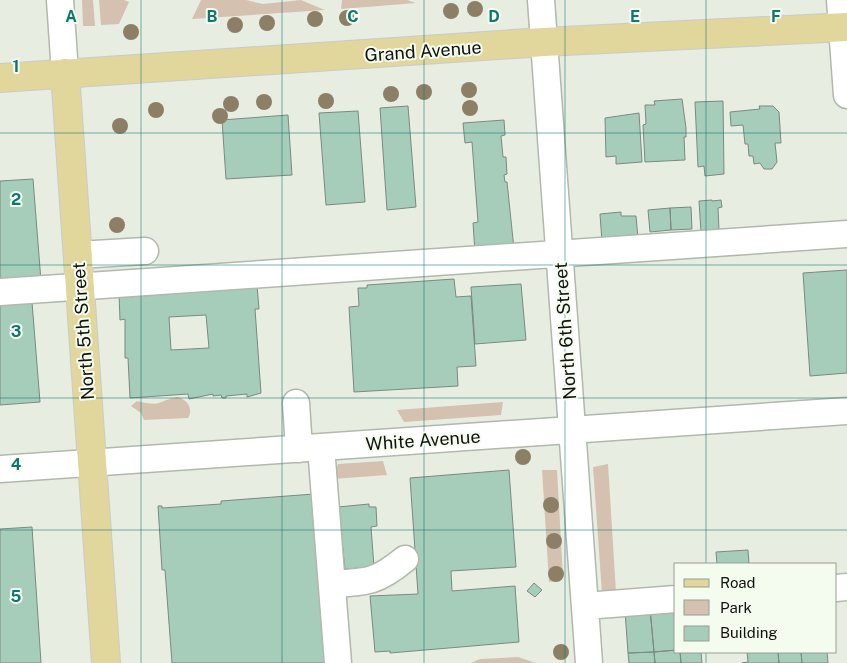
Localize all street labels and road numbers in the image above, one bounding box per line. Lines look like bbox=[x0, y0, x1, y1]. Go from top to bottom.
street label: Grand Avenue bbox=[364, 36, 482, 66]
street label: North 5th Street bbox=[68, 261, 98, 401]
street label: North 6th Street bbox=[550, 262, 580, 400]
street label: White Avenue bbox=[365, 426, 481, 454]

